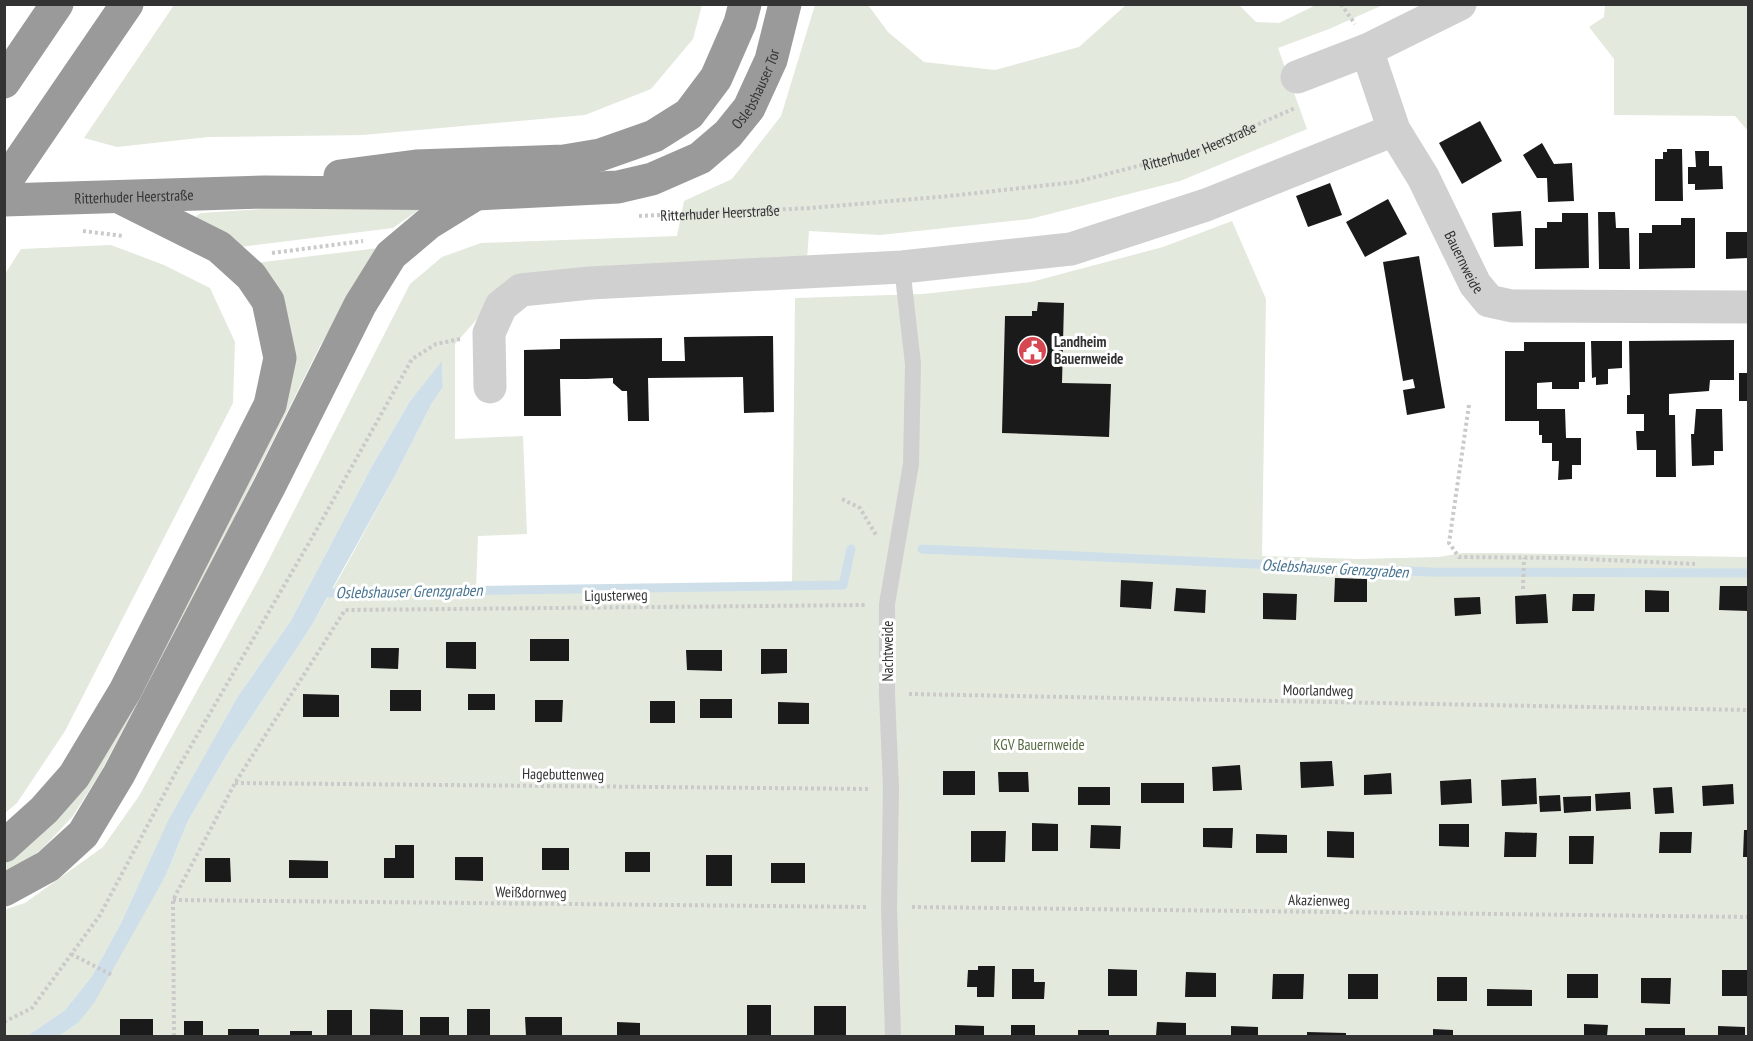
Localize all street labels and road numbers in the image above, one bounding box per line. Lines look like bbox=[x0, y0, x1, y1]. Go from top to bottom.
street label: Oslebshauser Tor bbox=[727, 46, 783, 132]
street label: Ritterhuder Heerstraße bbox=[1140, 117, 1259, 174]
street label: Ritterhuder Heerstraße bbox=[74, 185, 194, 207]
street label: Ritterhuder Heerstraße bbox=[660, 200, 780, 225]
street label: Bauernweide bbox=[1441, 227, 1488, 297]
street label: Ligusterweg bbox=[584, 585, 648, 605]
street label: Nachtweide bbox=[878, 621, 897, 682]
street label: Moorlandweg bbox=[1283, 680, 1353, 700]
street label: Hagebuttenweg bbox=[522, 764, 604, 784]
street label: Weißdornweg bbox=[495, 882, 567, 902]
street label: Akazienweg bbox=[1288, 890, 1350, 910]

